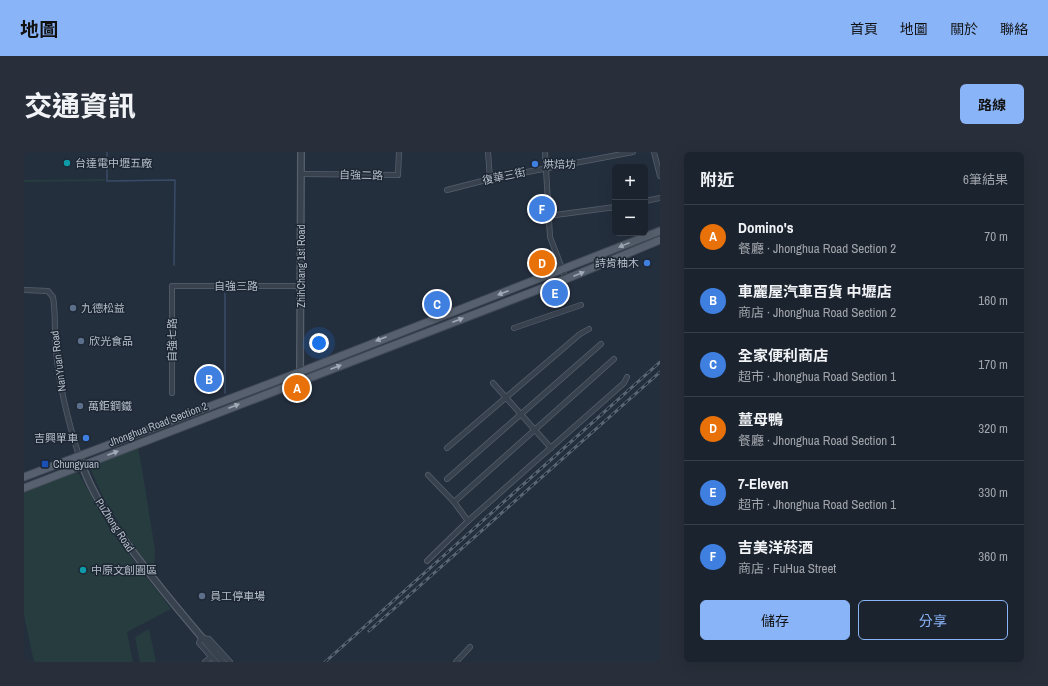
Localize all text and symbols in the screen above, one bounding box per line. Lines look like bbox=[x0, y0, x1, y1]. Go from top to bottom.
text: 地圖 bbox=[20, 16, 58, 42]
text: 首頁 bbox=[850, 20, 878, 38]
text: 地圖 bbox=[900, 20, 928, 38]
text: 關於 bbox=[950, 20, 978, 38]
text: 聯絡 bbox=[1000, 20, 1028, 38]
button: 路線 bbox=[960, 84, 1024, 124]
text: 交通資訊 bbox=[24, 87, 136, 125]
place label: 台達電中壢五廠 bbox=[75, 156, 152, 170]
place label: 烘焙坊 bbox=[543, 157, 576, 171]
marker: 台達電中壢五廠 bbox=[62, 158, 72, 168]
marker: 烘焙坊 bbox=[530, 159, 540, 169]
map controls bbox=[612, 164, 648, 236]
button: + bbox=[612, 164, 648, 200]
street label: 復華三街 bbox=[481, 165, 527, 187]
street label: 自強二路 bbox=[339, 168, 383, 182]
text: 附近 bbox=[700, 168, 734, 191]
text: 6筆結果 bbox=[963, 171, 1008, 188]
pin: F bbox=[529, 194, 555, 224]
button: − bbox=[612, 200, 648, 236]
text: Domino's bbox=[738, 217, 794, 238]
street label: ZhihChang 1st Road bbox=[294, 224, 308, 308]
text: A bbox=[709, 228, 717, 245]
text: 70 m bbox=[984, 228, 1008, 245]
text: 餐廳 · Jhonghua Road Section 2 bbox=[738, 240, 896, 257]
one-way arrow bbox=[617, 243, 629, 249]
pin: D bbox=[529, 248, 555, 278]
place label: 詩肯柚木 bbox=[595, 256, 639, 270]
marker: 詩肯柚木 bbox=[642, 258, 652, 268]
one-way arrow bbox=[573, 270, 585, 276]
pin: E bbox=[542, 278, 568, 308]
street label: 自強三路 bbox=[214, 279, 258, 293]
text: 車麗屋汽車百貨 中壢店 bbox=[738, 281, 891, 302]
pin: C bbox=[424, 289, 450, 319]
one-way arrow bbox=[496, 290, 508, 296]
text: B bbox=[709, 292, 717, 309]
text: 160 m bbox=[978, 292, 1008, 309]
place label: 九德松益 bbox=[81, 301, 125, 315]
marker: 九德松益 bbox=[68, 303, 78, 313]
text: 商店 · Jhonghua Road Section 2 bbox=[738, 304, 896, 321]
one-way arrow bbox=[452, 317, 464, 323]
street label: 自強七路 bbox=[165, 318, 179, 362]
street label: NanYuan Road bbox=[47, 330, 69, 392]
your location bbox=[309, 333, 329, 353]
place label: 欣光食品 bbox=[89, 334, 133, 348]
marker: 欣光食品 bbox=[76, 336, 86, 346]
one-way arrow bbox=[375, 337, 387, 343]
text: 全家便利商店 bbox=[738, 345, 828, 366]
text: C bbox=[709, 356, 717, 373]
text: 170 m bbox=[978, 356, 1008, 373]
one-way arrow bbox=[331, 363, 343, 369]
pin: B bbox=[196, 364, 222, 394]
text: 超市 · Jhonghua Road Section 1 bbox=[738, 368, 896, 385]
pin: A bbox=[284, 373, 310, 403]
place label: 萬鉅鋼鐵 bbox=[88, 399, 132, 413]
street label: Jhonghua Road Section 2 bbox=[107, 399, 209, 449]
marker: 萬鉅鋼鐵 bbox=[75, 401, 85, 411]
one-way arrow bbox=[228, 403, 240, 409]
text: 薑母鴨 bbox=[738, 409, 783, 430]
text: D bbox=[709, 420, 717, 437]
text: 320 m bbox=[978, 420, 1008, 437]
place label: 吉興單車 bbox=[34, 431, 78, 445]
text: 餐廳 · Jhonghua Road Section 1 bbox=[738, 432, 896, 449]
marker: 吉興單車 bbox=[81, 433, 91, 443]
one-way arrow bbox=[107, 450, 119, 456]
place label: Chungyuan bbox=[53, 457, 99, 471]
marker: Chungyuan bbox=[40, 459, 50, 469]
text: 7-Eleven bbox=[738, 473, 789, 494]
text: E bbox=[709, 484, 717, 501]
text: 330 m bbox=[978, 484, 1008, 501]
street label: PuZhong Road bbox=[93, 496, 137, 554]
text: 超市 · Jhonghua Road Section 1 bbox=[738, 496, 896, 513]
text: 吉美洋菸酒 bbox=[738, 537, 813, 558]
text: F bbox=[710, 548, 716, 565]
text: 360 m bbox=[978, 548, 1008, 565]
text: 商店 · FuHua Street bbox=[738, 560, 836, 577]
place label: 中原文創園區 bbox=[91, 563, 157, 577]
marker: 中原文創園區 bbox=[78, 565, 88, 575]
place label: 員工停車場 bbox=[210, 589, 265, 603]
marker: 員工停車場 bbox=[197, 591, 207, 601]
button: 儲存 bbox=[700, 600, 850, 640]
button: 分享 bbox=[858, 600, 1008, 640]

